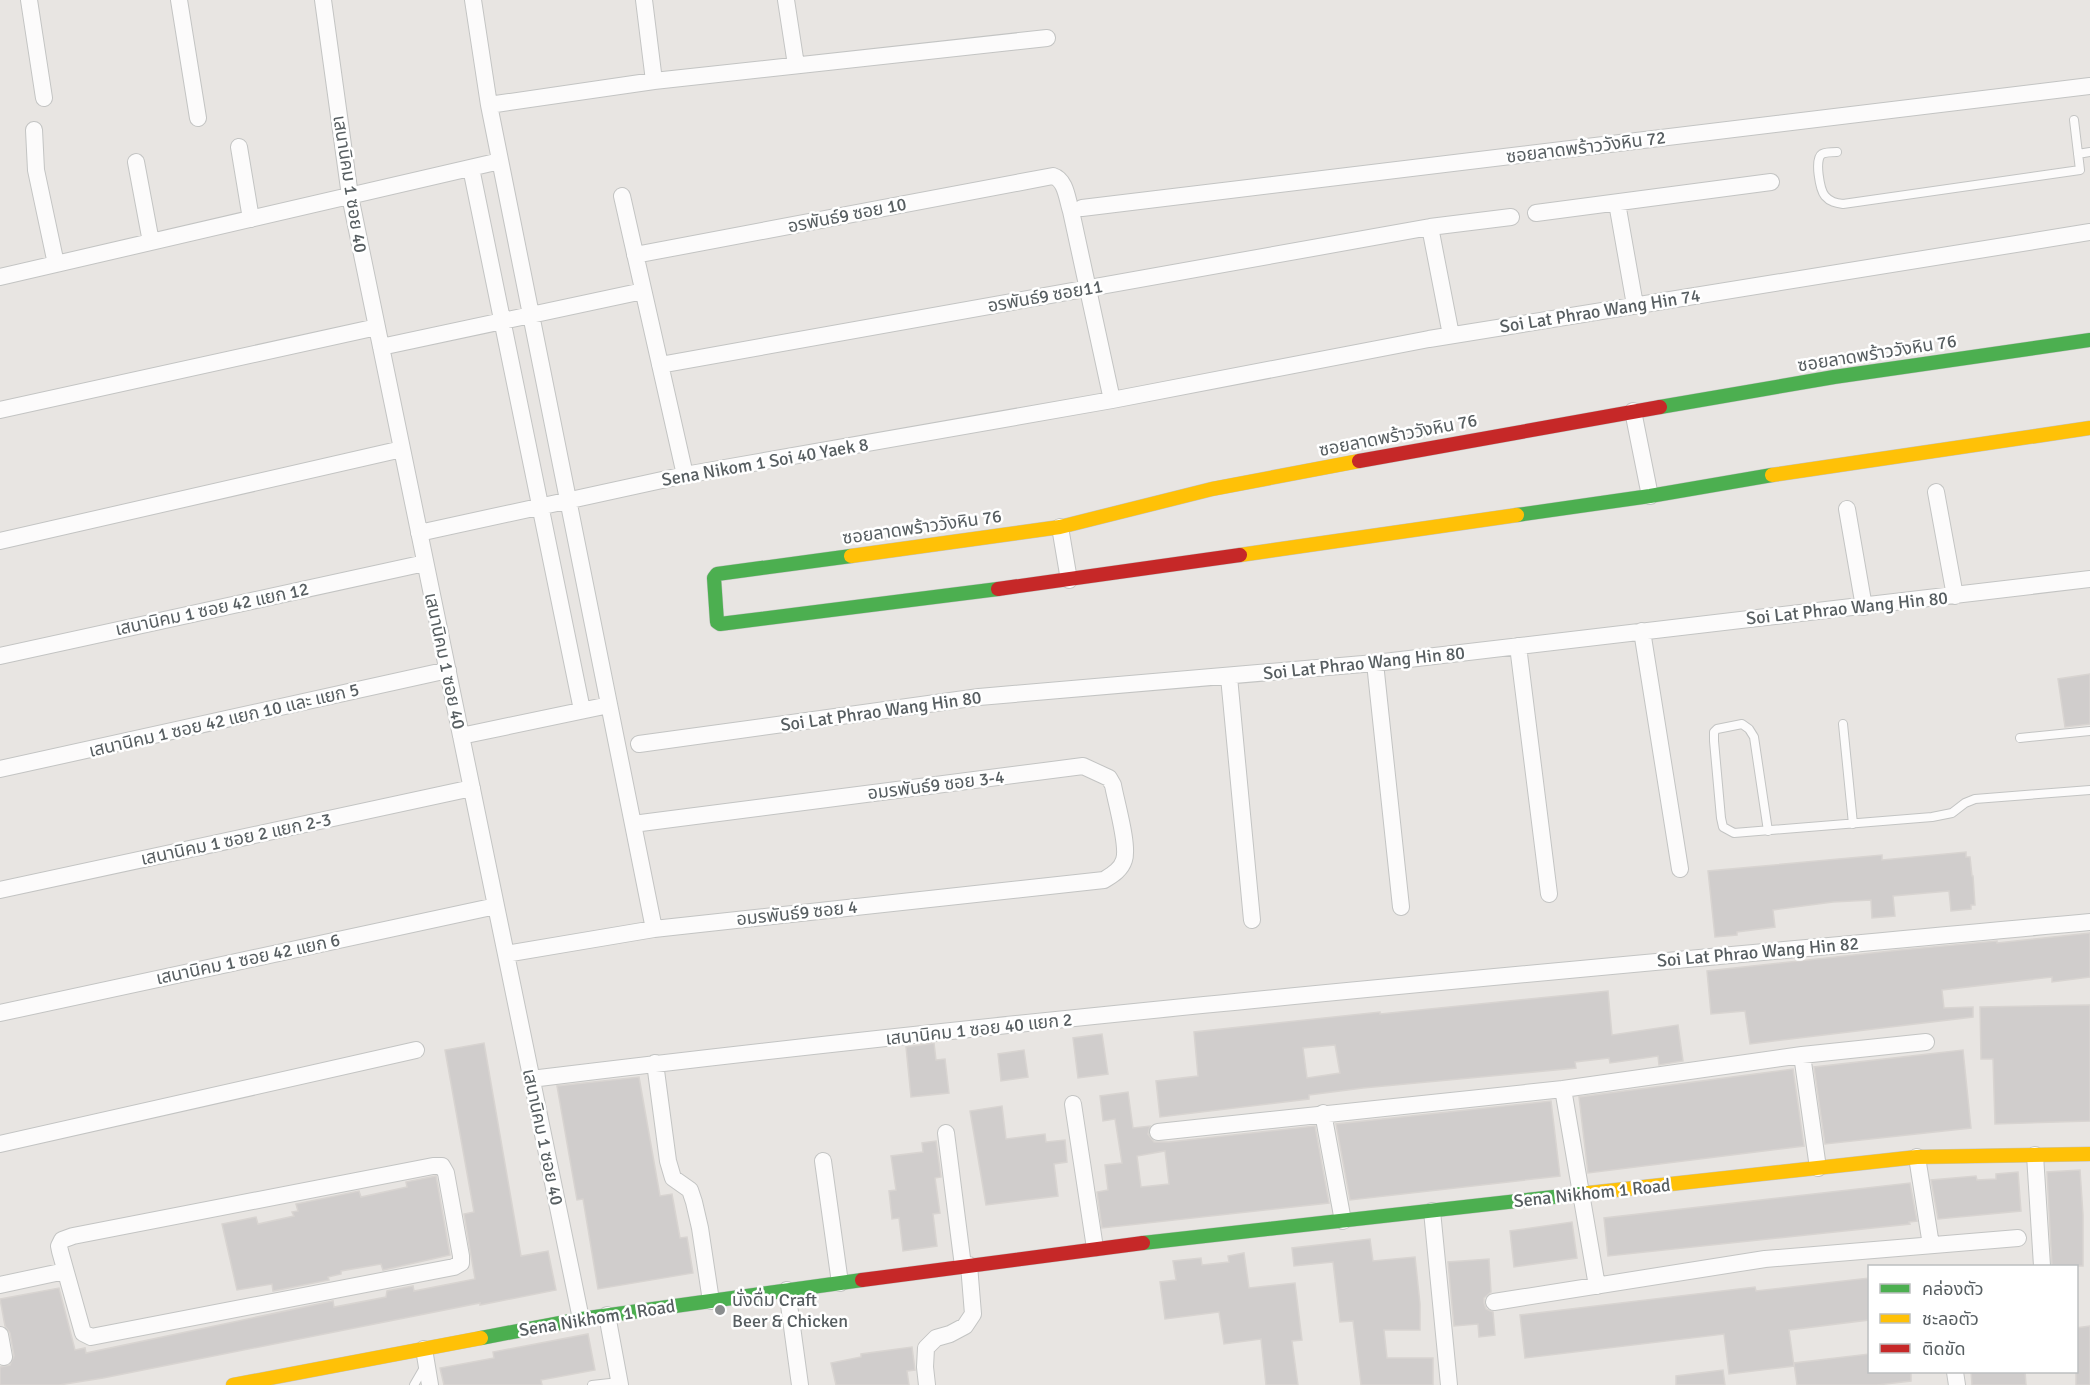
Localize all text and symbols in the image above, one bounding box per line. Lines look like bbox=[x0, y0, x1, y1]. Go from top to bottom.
street label: เสนานิคม 1 ซอย 40 bbox=[328, 114, 372, 254]
street label: ซอยลาดพร้าววังหิน 72 bbox=[1505, 126, 1667, 168]
street label: อรพันธ์9 ซอย 10 bbox=[786, 193, 908, 237]
street label: อรพันธ์9 ซอย11 bbox=[986, 275, 1104, 317]
street label: Soi Lat Phrao Wang Hin 74 bbox=[1498, 284, 1702, 338]
street label: ซอยลาดพร้าววังหิน 76 bbox=[1796, 330, 1958, 376]
street label: ซอยลาดพร้าววังหิน 76 bbox=[1317, 409, 1479, 461]
street label: Sena Nikom 1 Soi 40 Yaek 8 bbox=[660, 433, 870, 491]
street label: ซอยลาดพร้าววังหิน 76 bbox=[841, 505, 1003, 549]
street label: เสนานิคม 1 ซอย 42 แยก 12 bbox=[113, 578, 311, 640]
street label: Soi Lat Phrao Wang Hin 80 bbox=[1745, 586, 1949, 630]
street label: เสนานิคม 1 ซอย 40 bbox=[420, 591, 470, 731]
street label: Soi Lat Phrao Wang Hin 80 bbox=[1262, 641, 1466, 685]
street label: เสนานิคม 1 ซอย 42 แยก 10 และ แยก 5 bbox=[87, 678, 361, 762]
street label: Soi Lat Phrao Wang Hin 80 bbox=[779, 686, 983, 736]
street label: อมรพันธ์9 ซอย 3-4 bbox=[866, 766, 1006, 804]
street label: เสนานิคม 1 ซอย 2 แยก 2-3 bbox=[139, 808, 333, 870]
street label: อมรพันธ์9 ซอย 4 bbox=[735, 896, 859, 930]
street label: เสนานิคม 1 ซอย 42 แยก 6 bbox=[154, 929, 342, 989]
street label: Soi Lat Phrao Wang Hin 82 bbox=[1656, 932, 1860, 972]
street label: เสนานิคม 1 ซอย 40 แยก 2 bbox=[884, 1008, 1074, 1050]
street label: เสนานิคม 1 ซอย 40 bbox=[518, 1067, 568, 1207]
street label: Sena Nikhom 1 Road bbox=[1512, 1174, 1672, 1212]
legend bbox=[1868, 1265, 2078, 1373]
text: คล่องตัว bbox=[1922, 1278, 1984, 1300]
place label: นั่งดื่ม Craft Beer & Chicken bbox=[732, 1287, 848, 1332]
street label: Sena Nikhom 1 Road bbox=[517, 1295, 677, 1341]
marker: นั่งดื่ม Craft Beer & Chicken bbox=[713, 1303, 727, 1317]
text: ชะลอตัว bbox=[1922, 1308, 1979, 1330]
text: ติดขัด bbox=[1922, 1338, 1965, 1360]

